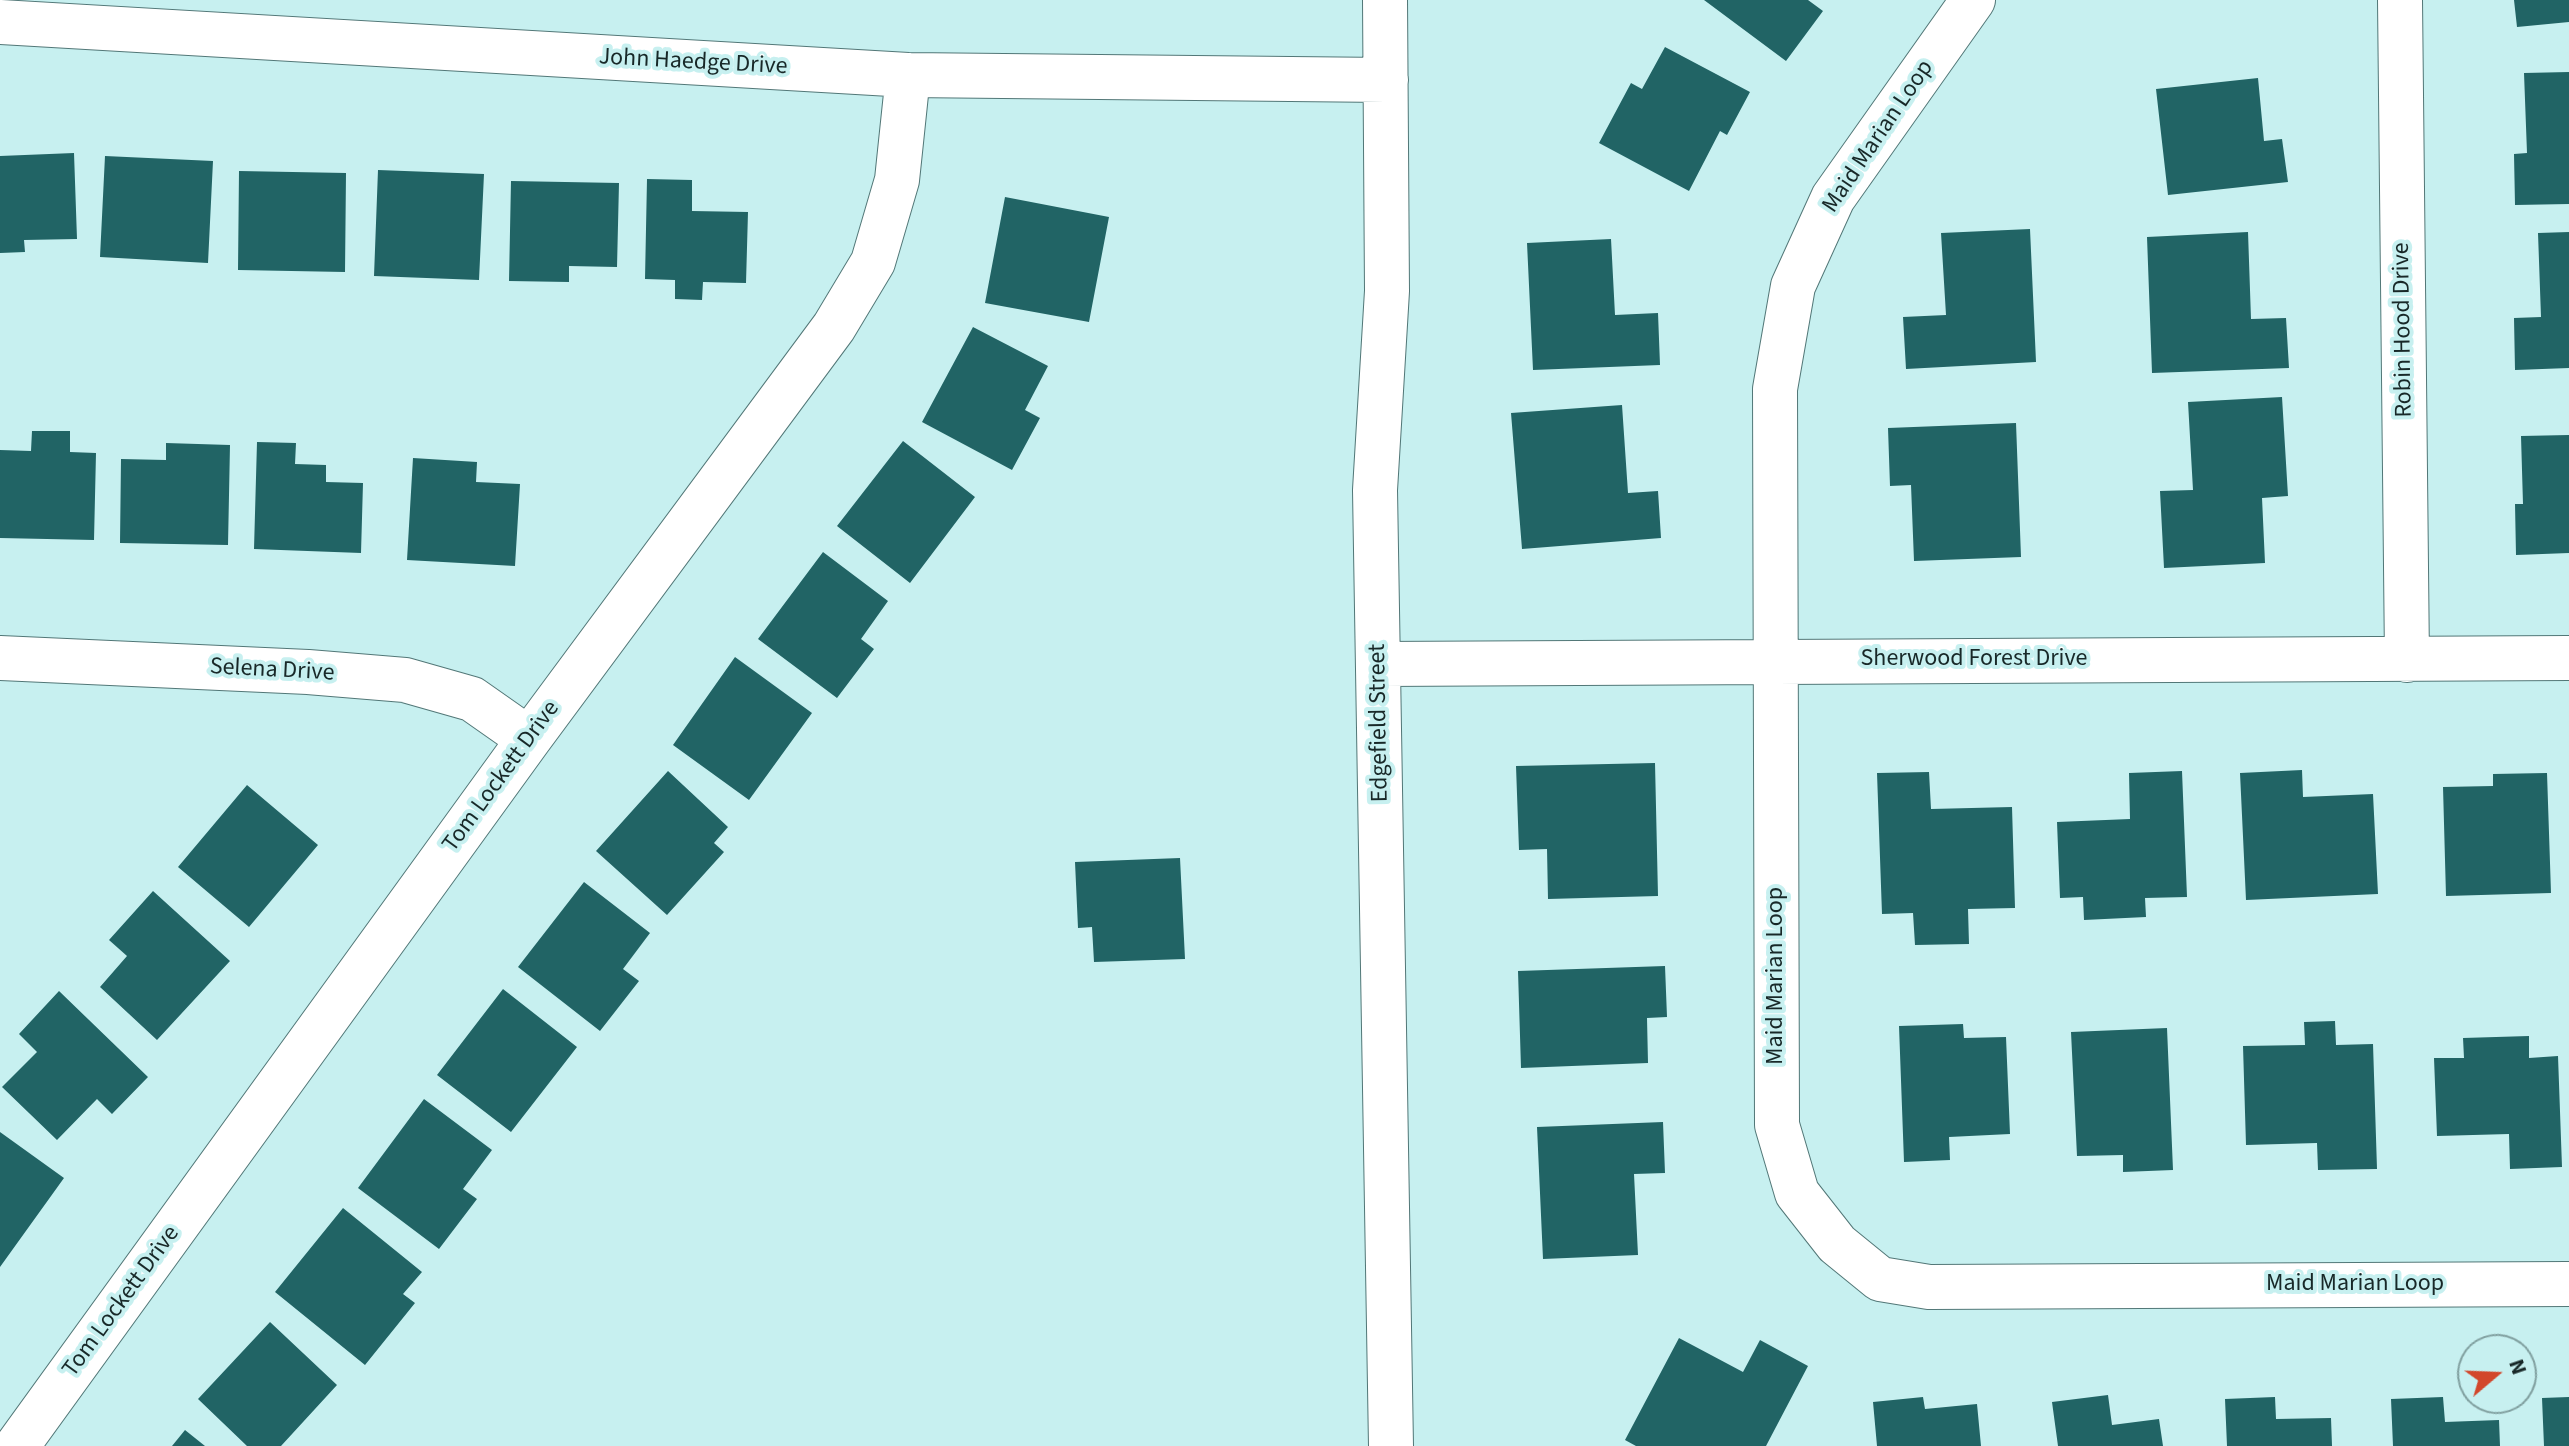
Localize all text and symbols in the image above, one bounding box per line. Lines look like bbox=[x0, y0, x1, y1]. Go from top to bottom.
street label: John Haedge Drive bbox=[598, 44, 788, 82]
street label: Maid Marian Loop bbox=[1817, 55, 1941, 219]
street label: Robin Hood Drive bbox=[2388, 242, 2420, 418]
street label: Edgefield Street bbox=[1364, 643, 1396, 803]
street label: Sherwood Forest Drive bbox=[1861, 646, 2087, 674]
street label: Selena Drive bbox=[209, 653, 335, 689]
street label: Tom Lockett Drive bbox=[437, 696, 567, 858]
street label: Maid Marian Loop bbox=[1763, 887, 1791, 1065]
street label: Tom Lockett Drive bbox=[57, 1221, 187, 1383]
street label: Maid Marian Loop bbox=[2266, 1271, 2444, 1299]
north arrow bbox=[2457, 1334, 2537, 1414]
text: N bbox=[2500, 1355, 2535, 1379]

